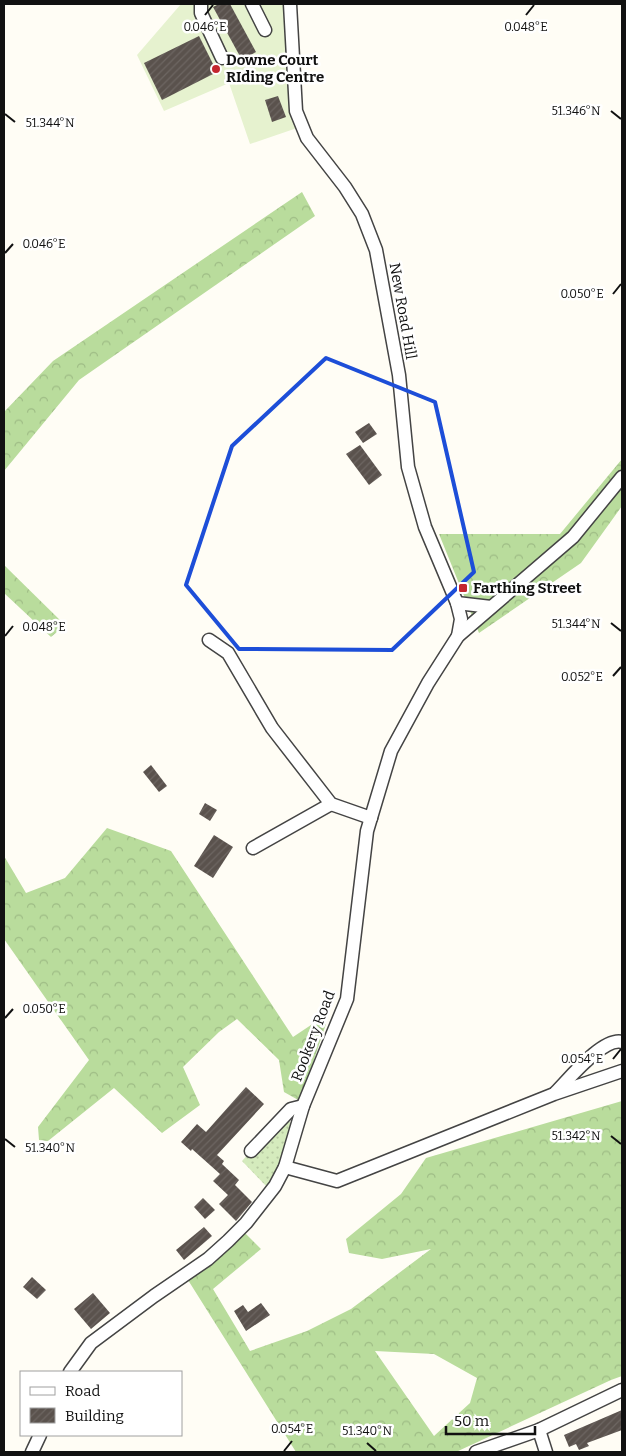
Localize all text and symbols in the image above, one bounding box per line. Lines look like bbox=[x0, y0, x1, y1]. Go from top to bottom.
text: 0.046°E bbox=[184, 20, 226, 34]
text: 0.048°E bbox=[504, 20, 548, 34]
place label: Downe Court RIding Centre bbox=[226, 51, 324, 86]
marker: Downe Court RIding Centre bbox=[210, 63, 222, 75]
text: 51.346°N bbox=[551, 104, 601, 118]
text: 51.344°N bbox=[26, 116, 75, 130]
text: 0.046°E bbox=[23, 237, 65, 251]
street label: New Road Hill bbox=[386, 261, 420, 361]
text: 0.050°E bbox=[560, 287, 604, 301]
place label: Farthing Street bbox=[473, 579, 582, 597]
marker: Farthing Street bbox=[457, 582, 469, 594]
text: 51.344°N bbox=[552, 617, 601, 631]
text: 0.048°E bbox=[22, 620, 66, 634]
text: 0.052°E bbox=[561, 670, 603, 684]
street label: Rookery Road bbox=[287, 988, 339, 1084]
text: 0.050°E bbox=[22, 1002, 66, 1016]
text: 0.054°E bbox=[561, 1052, 603, 1066]
text: 51.342°N bbox=[552, 1129, 601, 1143]
text: 51.340°N bbox=[25, 1141, 75, 1155]
legend bbox=[20, 1371, 182, 1436]
text: Road bbox=[65, 1382, 100, 1400]
scale bar bbox=[446, 1404, 535, 1436]
text: Building bbox=[65, 1407, 124, 1425]
text: 50 m bbox=[454, 1412, 490, 1430]
text: 0.054°E bbox=[271, 1422, 313, 1436]
text: 51.340°N bbox=[342, 1424, 392, 1438]

